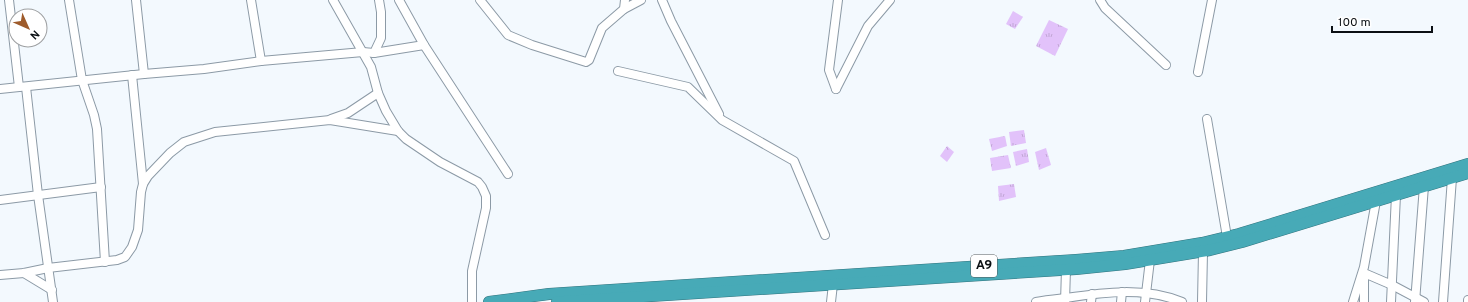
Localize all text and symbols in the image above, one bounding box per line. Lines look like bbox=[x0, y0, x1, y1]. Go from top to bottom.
north arrow bbox=[8, 8, 48, 48]
scale bar bbox=[1332, 8, 1432, 34]
text: 100 m bbox=[1338, 15, 1371, 31]
text: N bbox=[27, 27, 42, 42]
road number: A9 bbox=[971, 255, 997, 277]

